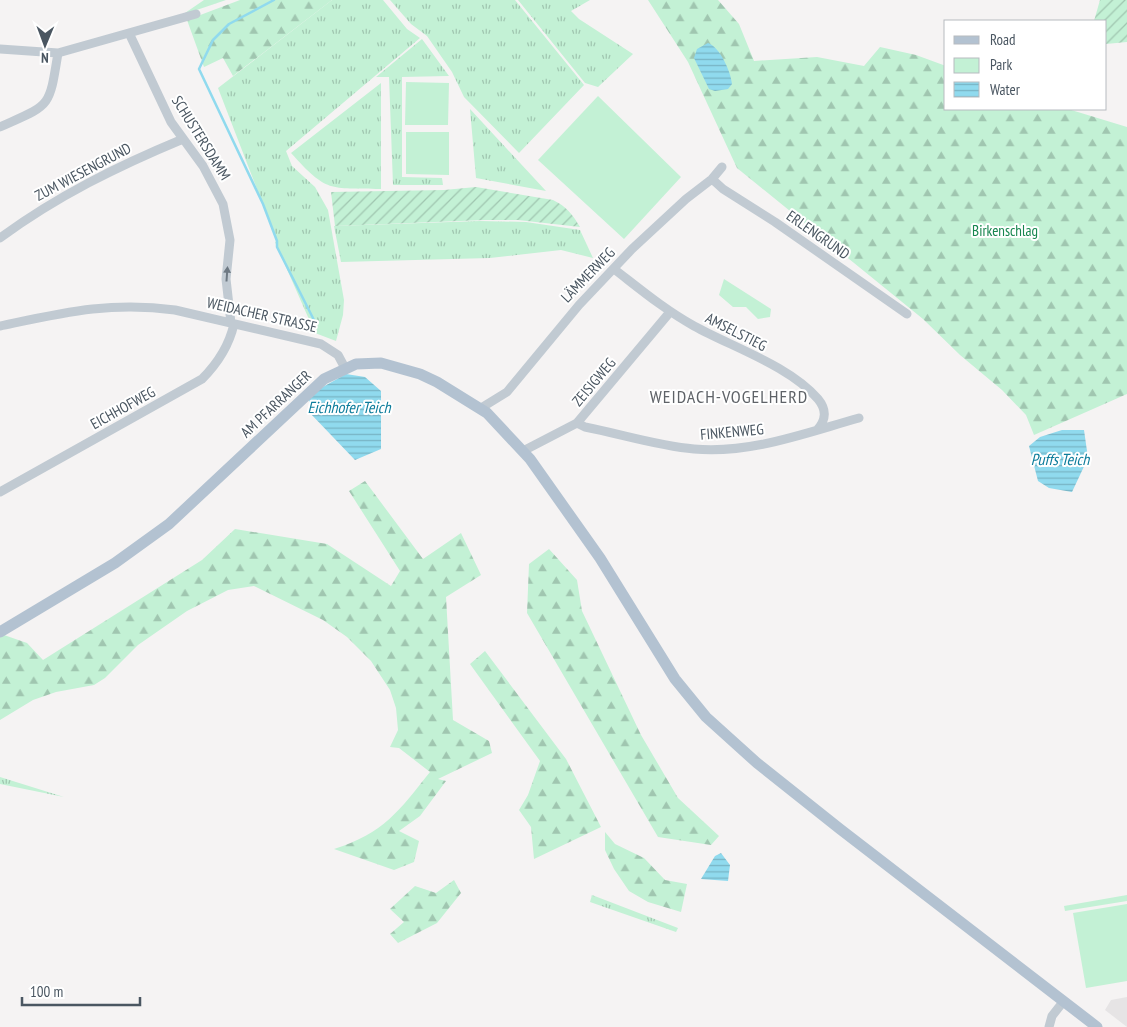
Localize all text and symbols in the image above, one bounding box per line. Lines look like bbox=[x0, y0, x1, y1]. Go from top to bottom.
north arrow bbox=[20, 20, 70, 70]
legend bbox=[944, 20, 1107, 110]
text: Road bbox=[990, 30, 1016, 49]
text: N bbox=[41, 49, 49, 67]
text: Park bbox=[990, 55, 1012, 74]
text: Water bbox=[990, 80, 1021, 99]
street label: SCHUSTERSDAMM bbox=[168, 92, 235, 184]
street label: ZUM WIESENGRUND bbox=[31, 138, 134, 205]
street label: ERLENGRUND bbox=[783, 206, 854, 263]
park label: Birkenschlag bbox=[972, 221, 1038, 240]
street label: LÄMMERWEG bbox=[557, 243, 619, 306]
one-way arrow bbox=[223, 266, 231, 282]
street label: WEIDACHER STRASSE bbox=[205, 293, 319, 336]
street label: AMSELSTIEG bbox=[702, 308, 770, 355]
street label: ZEISIGWEG bbox=[568, 353, 619, 410]
street label: AM PFARRANGER bbox=[236, 366, 315, 441]
street label: EICHHOFWEG bbox=[87, 382, 159, 433]
district label: WEIDACH-VOGELHERD bbox=[650, 385, 808, 408]
water label: Eichhofer Teich bbox=[307, 397, 392, 417]
street label: FINKENWEG bbox=[699, 419, 764, 444]
water label: Puffs Teich bbox=[1031, 449, 1090, 469]
scale bar bbox=[22, 974, 140, 1006]
text: 100 m bbox=[30, 982, 63, 1001]

